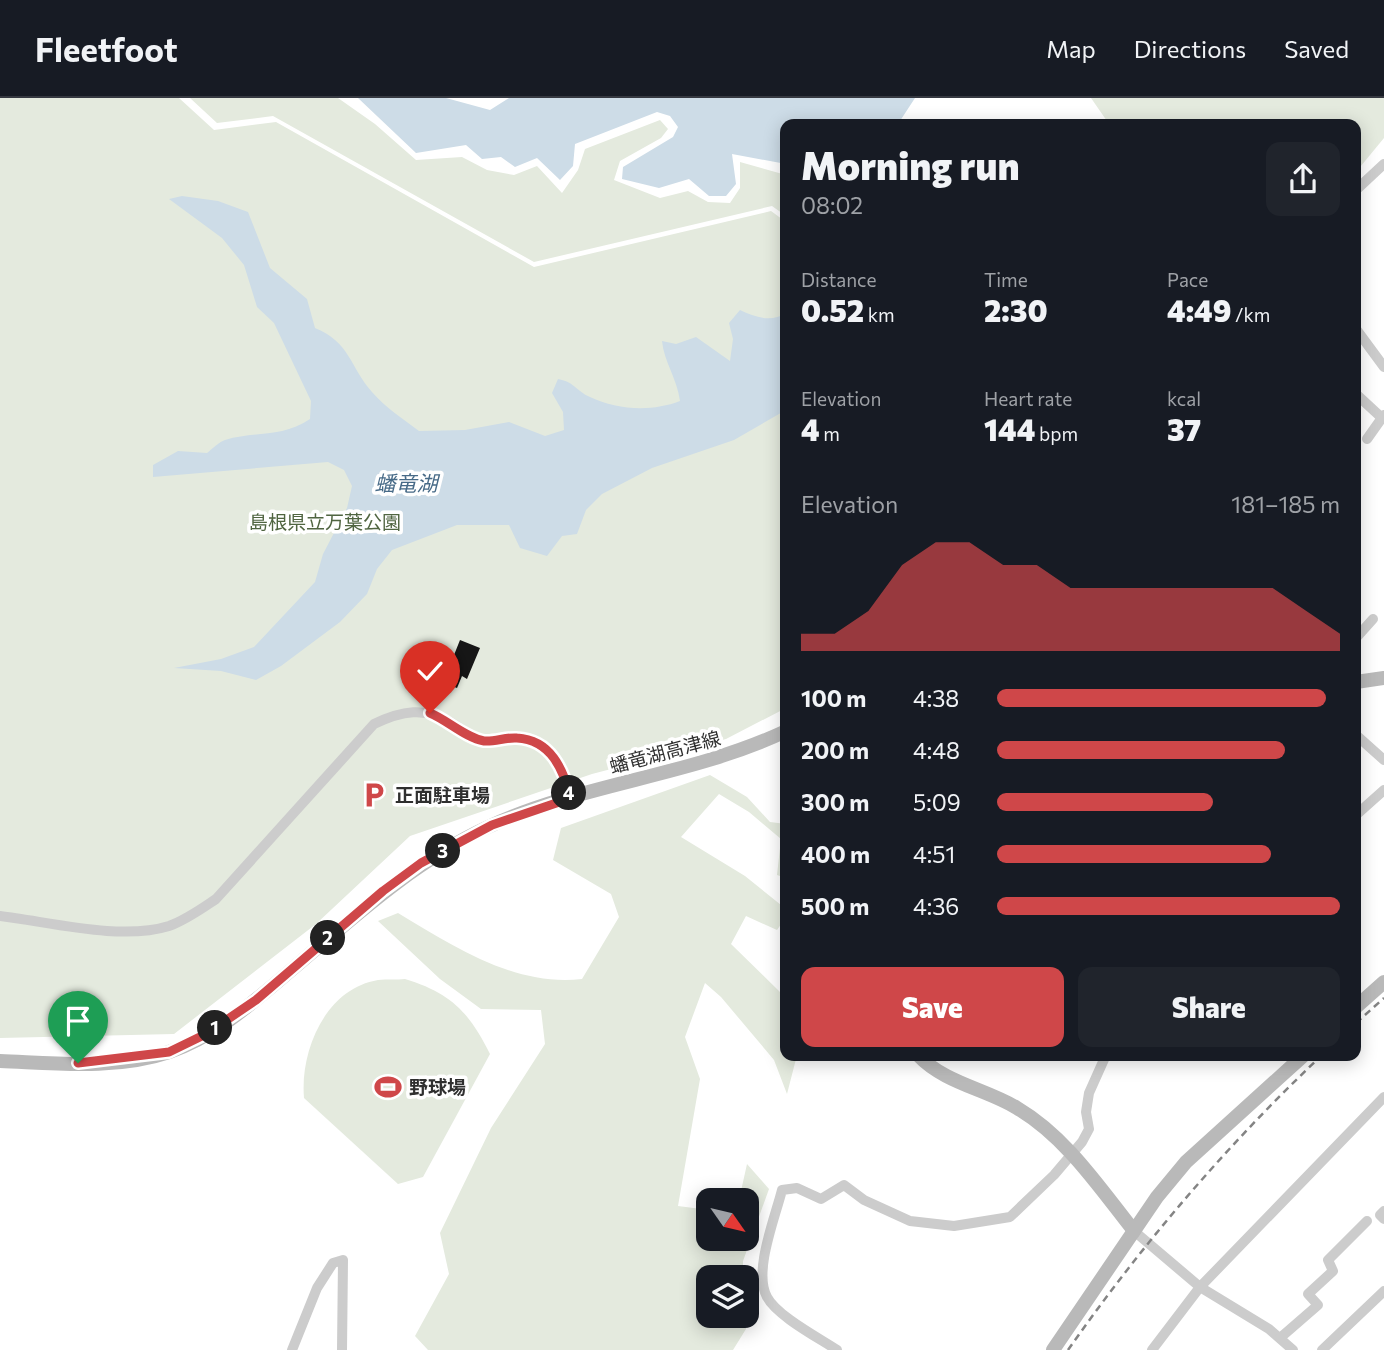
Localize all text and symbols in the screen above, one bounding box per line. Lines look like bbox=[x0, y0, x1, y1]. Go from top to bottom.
text: Fleetfoot bbox=[35, 28, 178, 69]
text: Map bbox=[1046, 34, 1096, 63]
text: Directions bbox=[1134, 34, 1246, 63]
text: Saved bbox=[1284, 34, 1349, 63]
text: Morning run bbox=[801, 141, 1020, 188]
button: share bbox=[1266, 142, 1340, 216]
text: 08:02 bbox=[801, 191, 863, 219]
text: Distance bbox=[801, 268, 877, 291]
text: Time bbox=[984, 268, 1028, 291]
text: Pace bbox=[1167, 268, 1208, 291]
text: 0.52 bbox=[801, 291, 864, 328]
text: 2:30 bbox=[984, 291, 1048, 328]
text: 4:49 bbox=[1167, 291, 1231, 328]
text: km bbox=[864, 303, 895, 326]
text: /km bbox=[1231, 303, 1270, 326]
text: Elevation bbox=[801, 387, 881, 410]
text: Heart rate bbox=[984, 387, 1072, 410]
text: kcal bbox=[1167, 387, 1201, 410]
text: 4 bbox=[801, 410, 820, 447]
text: 144 bbox=[984, 410, 1035, 447]
text: 37 bbox=[1167, 410, 1201, 447]
text: m bbox=[820, 422, 840, 445]
text: bpm bbox=[1035, 422, 1078, 445]
water label: 蟠竜湖 bbox=[375, 470, 440, 495]
text: Elevation bbox=[801, 490, 898, 518]
text: 181–185 m bbox=[1231, 490, 1340, 518]
park label: 島根県立万葉公園 bbox=[249, 510, 401, 533]
pin bbox=[400, 641, 460, 713]
icon: check bbox=[411, 652, 449, 690]
text: 100 m bbox=[801, 684, 866, 712]
text: 4:38 bbox=[913, 684, 959, 712]
street label: 蟠竜湖高津線 bbox=[607, 726, 723, 777]
text: 200 m bbox=[801, 736, 869, 764]
text: 4:48 bbox=[913, 736, 960, 764]
pin: 4 bbox=[552, 776, 586, 810]
parking icon: 正面駐車場 bbox=[359, 780, 389, 810]
text: 4 bbox=[563, 781, 574, 804]
place label: 正面駐車場 bbox=[395, 783, 490, 806]
text: 300 m bbox=[801, 788, 869, 816]
text: 5:09 bbox=[913, 788, 961, 816]
pin: 3 bbox=[426, 834, 460, 868]
text: 3 bbox=[437, 839, 448, 862]
text: 400 m bbox=[801, 840, 870, 868]
text: 4:51 bbox=[913, 840, 955, 868]
text: 500 m bbox=[801, 892, 869, 920]
text: 4:36 bbox=[913, 892, 959, 920]
pin: 2 bbox=[310, 920, 346, 956]
text: 2 bbox=[322, 926, 333, 949]
button: Save bbox=[801, 967, 1064, 1047]
button: Share bbox=[1078, 967, 1340, 1047]
pin bbox=[48, 991, 108, 1063]
icon: arrive bbox=[59, 1002, 97, 1040]
pin: 1 bbox=[198, 1010, 232, 1046]
text: 1 bbox=[210, 1016, 219, 1039]
sports icon: 野球場 bbox=[373, 1072, 403, 1102]
place label: 野球場 bbox=[409, 1075, 466, 1098]
north arrow bbox=[696, 1188, 760, 1251]
map controls bbox=[696, 1188, 759, 1328]
button: layers bbox=[696, 1265, 759, 1328]

